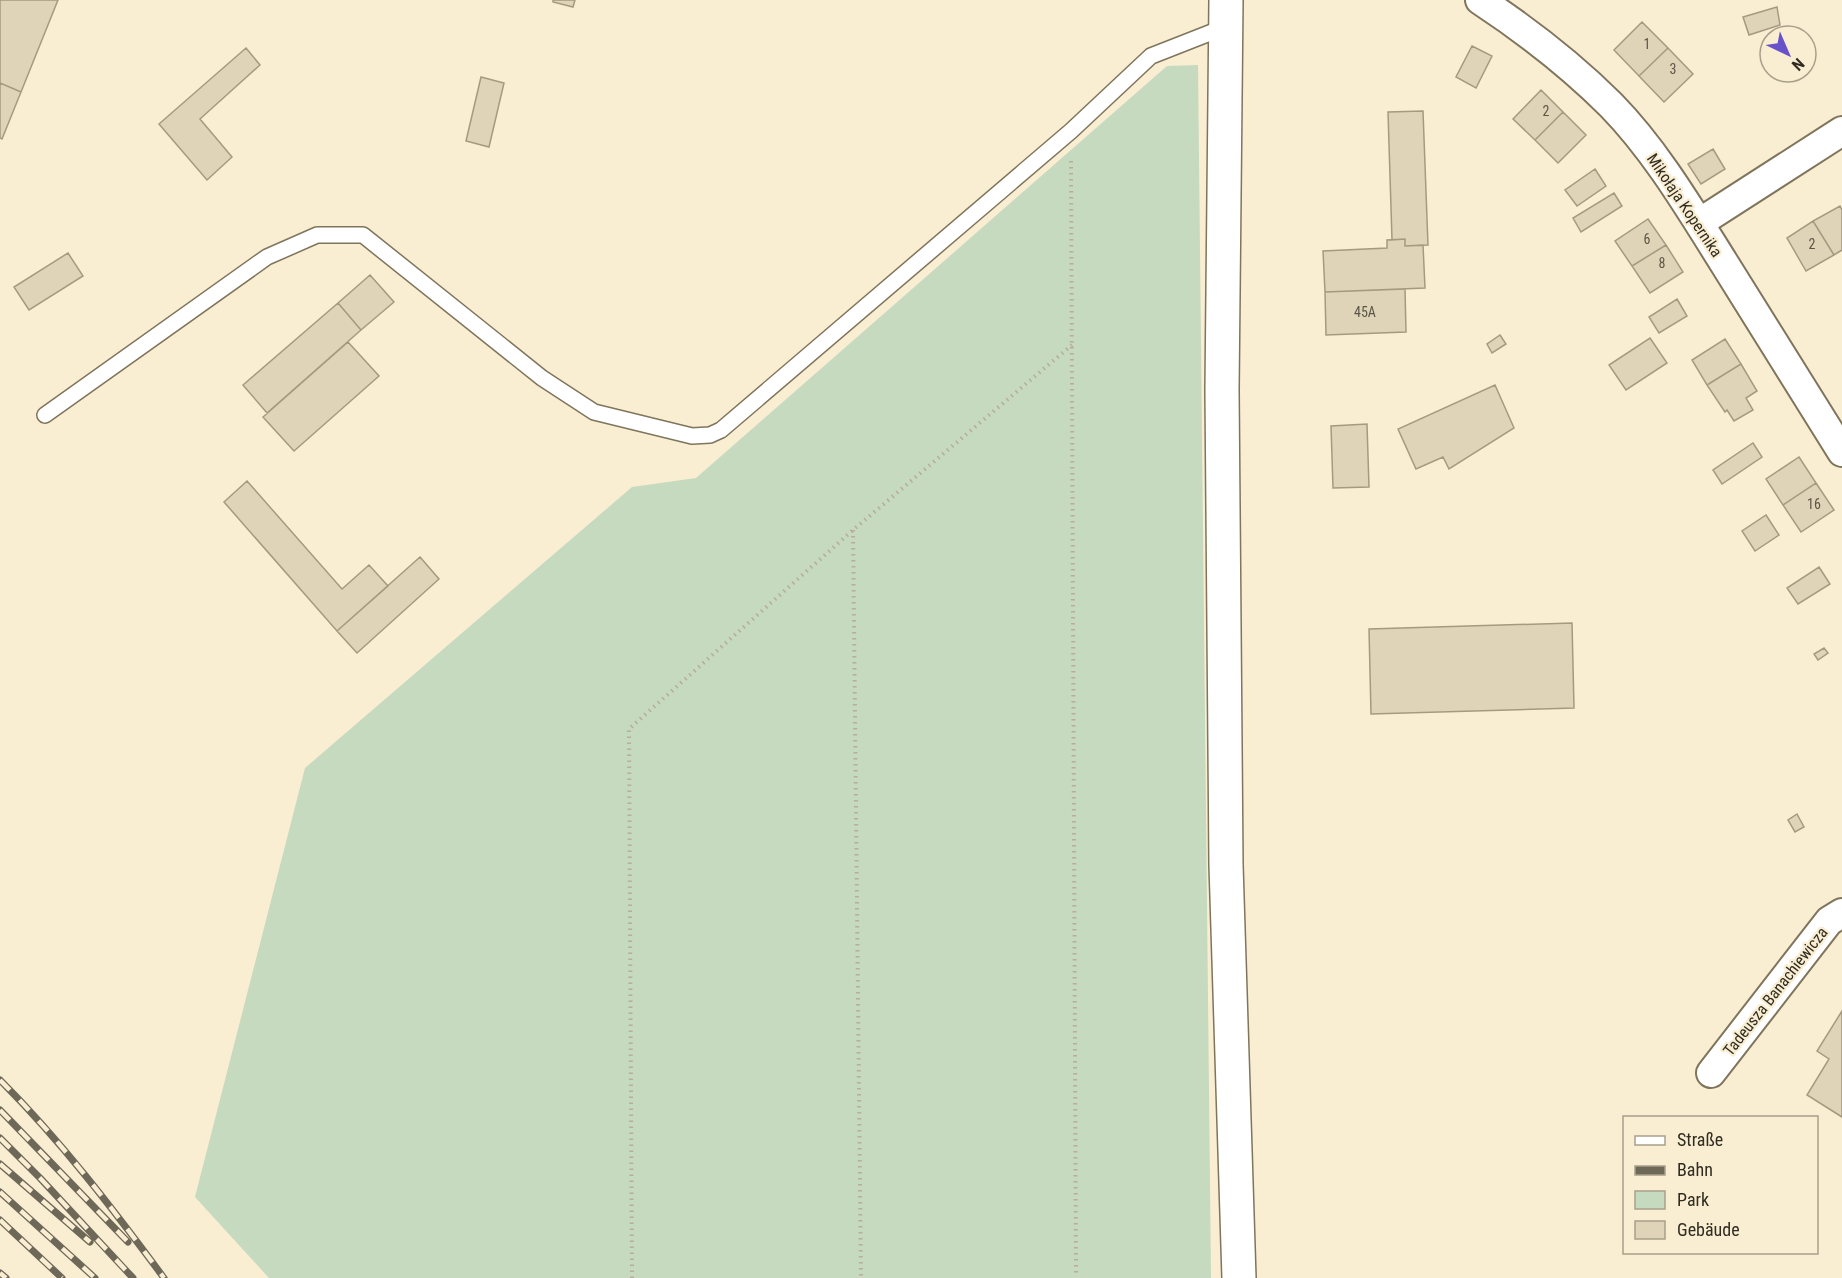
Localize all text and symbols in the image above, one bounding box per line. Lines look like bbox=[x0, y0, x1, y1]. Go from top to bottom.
north arrow bbox=[1758, 24, 1818, 84]
house number: 1 bbox=[1644, 36, 1650, 52]
text: N bbox=[1788, 54, 1808, 75]
house number: 3 bbox=[1670, 61, 1676, 77]
house number: 2 bbox=[1543, 103, 1550, 119]
street label: Mikołaja Kopernika bbox=[1643, 150, 1726, 261]
house number: 6 bbox=[1644, 231, 1651, 247]
house number: 2 bbox=[1809, 236, 1816, 252]
house number: 8 bbox=[1659, 255, 1666, 271]
house number: 45A bbox=[1354, 304, 1376, 320]
house number: 16 bbox=[1807, 496, 1821, 512]
street label: Tadeusza Banachiewicza bbox=[1719, 923, 1832, 1059]
legend bbox=[1623, 1116, 1818, 1254]
text: Straße bbox=[1677, 1129, 1723, 1150]
text: Bahn bbox=[1677, 1159, 1713, 1180]
text: Park bbox=[1677, 1189, 1709, 1210]
text: Gebäude bbox=[1677, 1219, 1740, 1240]

